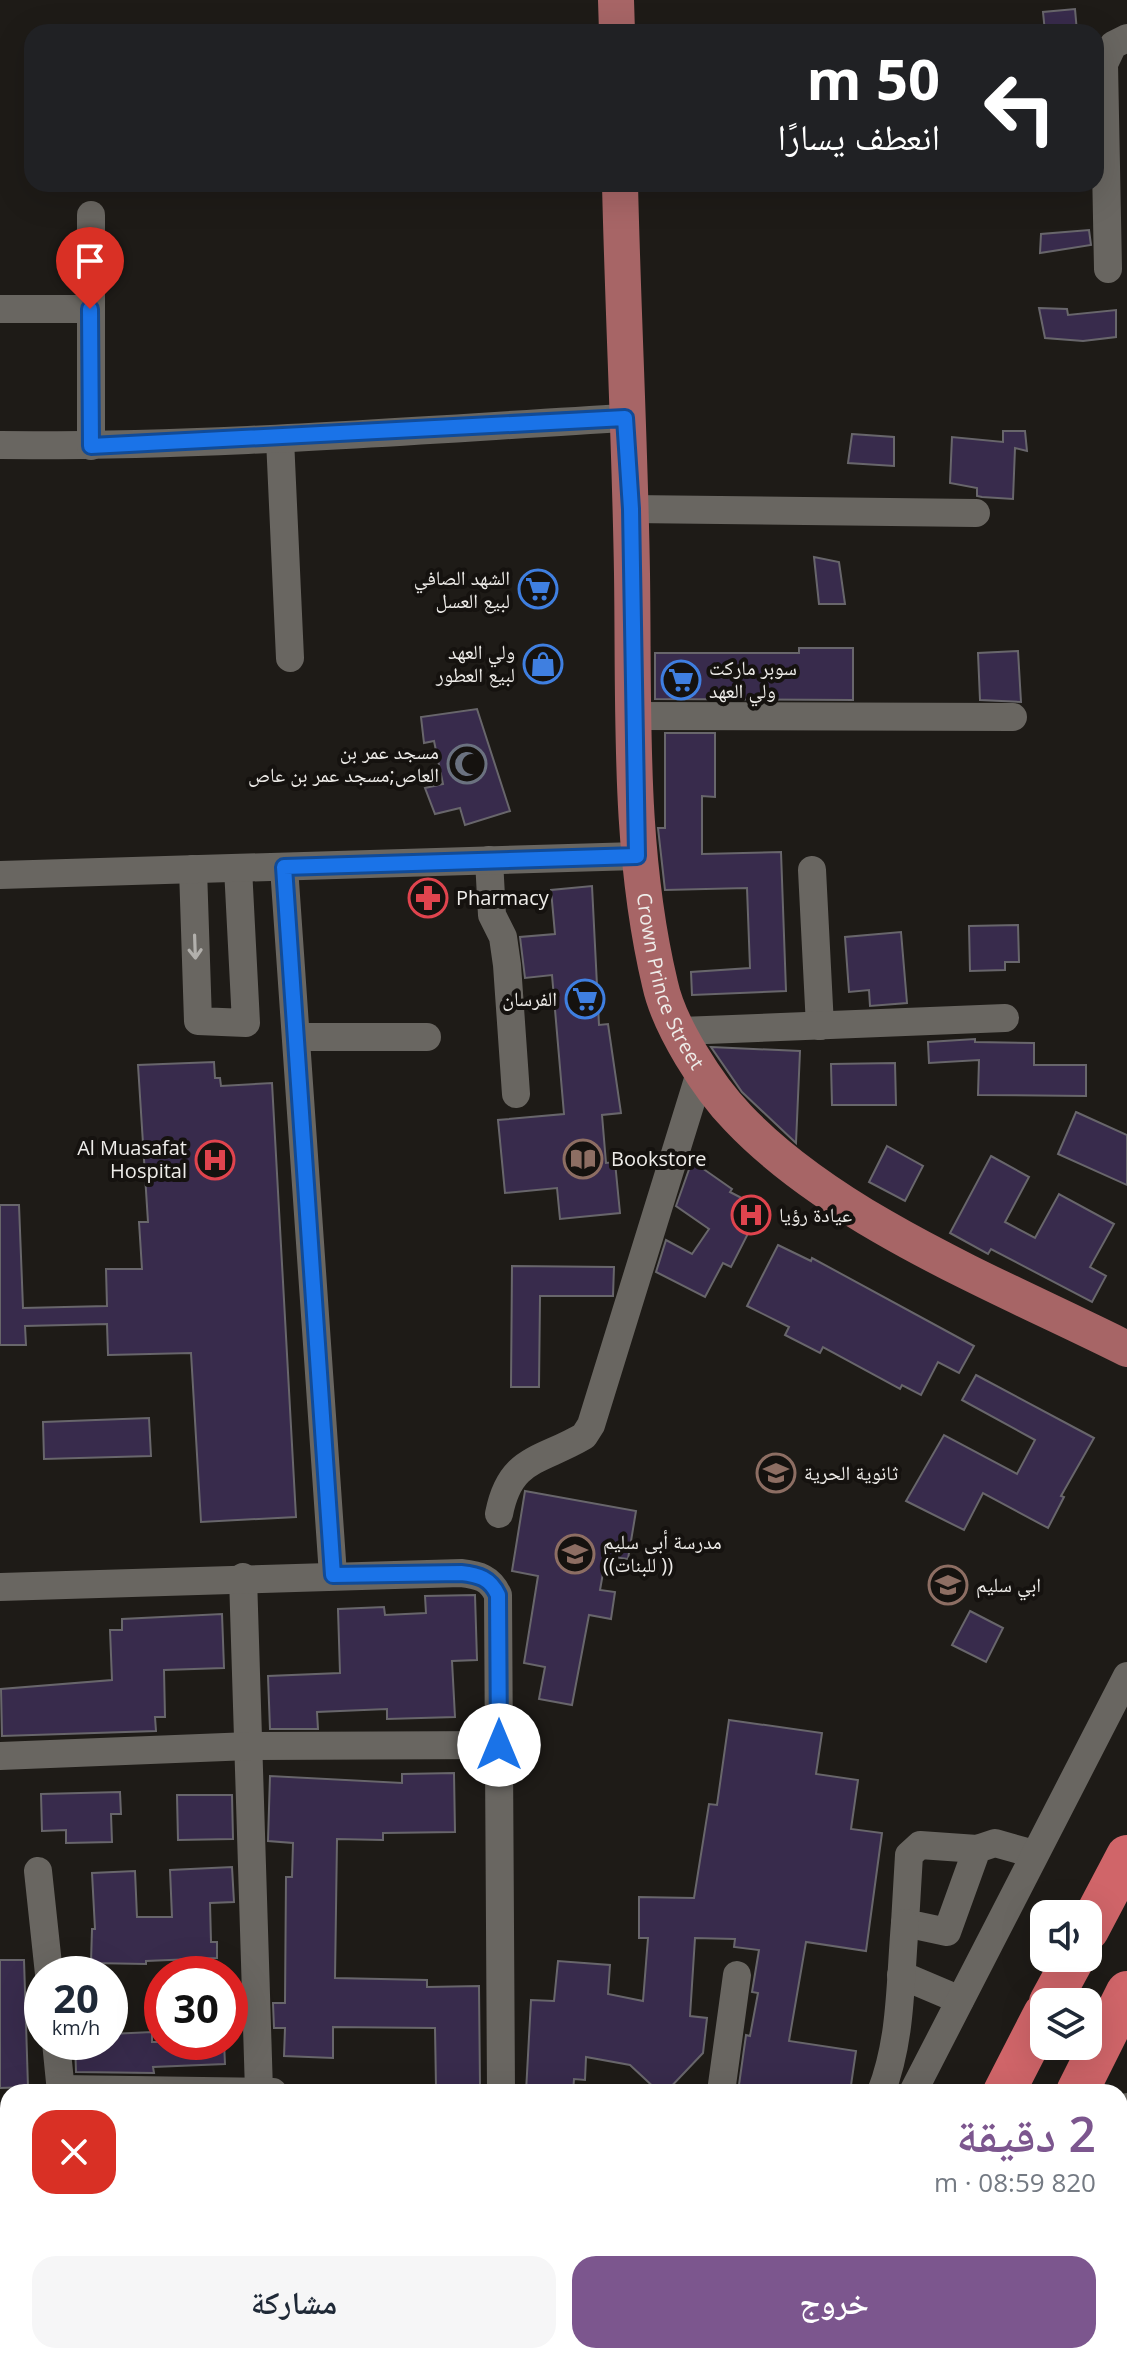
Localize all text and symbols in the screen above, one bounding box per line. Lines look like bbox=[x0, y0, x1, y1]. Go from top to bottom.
text: 50 m bbox=[806, 40, 940, 116]
icon: left bbox=[968, 56, 1072, 160]
text: انعطف يسارًا bbox=[777, 112, 940, 161]
pin bbox=[56, 227, 124, 309]
icon: arrive bbox=[68, 239, 112, 283]
place label: الشهد الصافي لبيع العسل bbox=[414, 564, 510, 614]
supermarket icon: الشهد الصافي لبيع العسل bbox=[517, 568, 559, 610]
place label: ولي العهد لبيع العطور bbox=[435, 638, 515, 688]
shop icon: ولي العهد لبيع العطور bbox=[522, 643, 564, 685]
place label: سوبر ماركت ولي العهد bbox=[709, 654, 797, 707]
supermarket icon: سوبر ماركت ولي العهد bbox=[660, 659, 702, 701]
place label: مسجد عمر بن العاص;مسجد عمر بن عاص bbox=[248, 738, 439, 788]
mosque icon: مسجد عمر بن العاص;مسجد عمر بن عاص bbox=[446, 743, 488, 785]
pharmacy icon: Pharmacy bbox=[407, 877, 449, 919]
place label: Pharmacy bbox=[456, 884, 550, 911]
street label: Crown Prince Street bbox=[631, 891, 711, 1075]
one-way arrow bbox=[188, 933, 203, 960]
supermarket icon: الفرسان bbox=[564, 978, 606, 1020]
place label: الفرسان bbox=[502, 985, 557, 1012]
place label: Al Muasafat Hospital bbox=[77, 1134, 187, 1184]
library icon: Bookstore bbox=[562, 1138, 604, 1180]
hospital icon: Al Muasafat Hospital bbox=[194, 1139, 236, 1181]
place label: Bookstore bbox=[611, 1145, 707, 1172]
hospital icon: عيادة رؤيا bbox=[730, 1194, 772, 1236]
place label: عيادة رؤيا bbox=[779, 1201, 852, 1228]
school or university icon: ثانوية الحرية bbox=[755, 1452, 797, 1494]
place label: ثانوية الحرية bbox=[804, 1459, 899, 1486]
place label: مدرسة أبي سليم ((للبنات )) bbox=[603, 1528, 722, 1578]
school or university icon: مدرسة أبي سليم ((للبنات )) bbox=[554, 1533, 596, 1575]
school or university icon: ابي سليم bbox=[927, 1564, 969, 1606]
place label: ابي سليم bbox=[976, 1571, 1041, 1601]
position arrow bbox=[457, 1703, 541, 1787]
map controls bbox=[1030, 1900, 1102, 2060]
button: sound bbox=[1030, 1900, 1102, 1972]
speed limit sign: 30 bbox=[144, 1956, 248, 2060]
text: 20 bbox=[53, 1970, 99, 2025]
button: layers bbox=[1030, 1988, 1102, 2060]
text: km/h bbox=[52, 2014, 100, 2041]
text: 2 دقيقة bbox=[956, 2101, 1096, 2166]
button: close bbox=[32, 2110, 116, 2194]
text: 820 m · 08:59 bbox=[934, 2164, 1096, 2200]
button: مشاركة bbox=[32, 2256, 556, 2348]
button: خروج bbox=[572, 2256, 1096, 2348]

